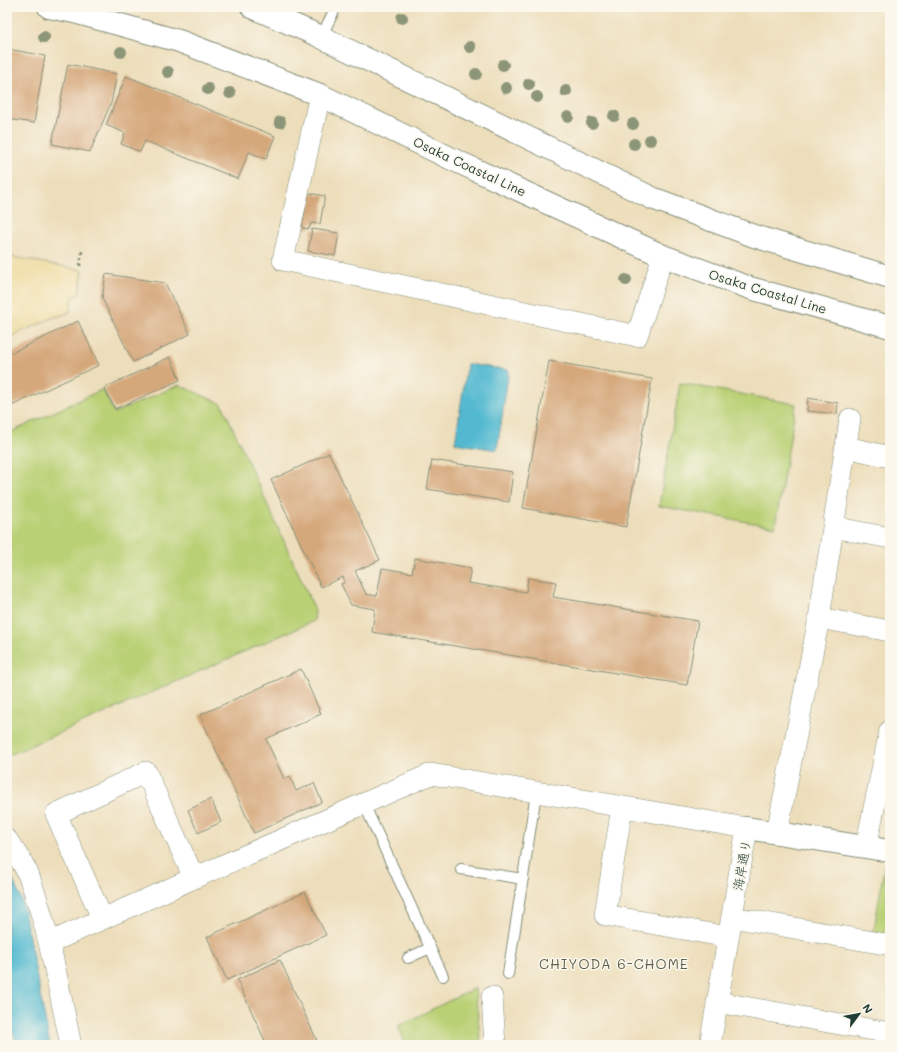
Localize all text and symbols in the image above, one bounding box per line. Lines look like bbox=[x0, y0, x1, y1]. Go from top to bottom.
street label: Osaka Coastal Line bbox=[411, 132, 529, 200]
street label: Osaka Coastal Line bbox=[707, 265, 829, 317]
street label: 海岸通り bbox=[728, 838, 754, 892]
district label: CHIYODA 6-CHOME bbox=[539, 954, 689, 973]
north arrow bbox=[839, 994, 879, 1034]
text: N bbox=[859, 1001, 876, 1016]

